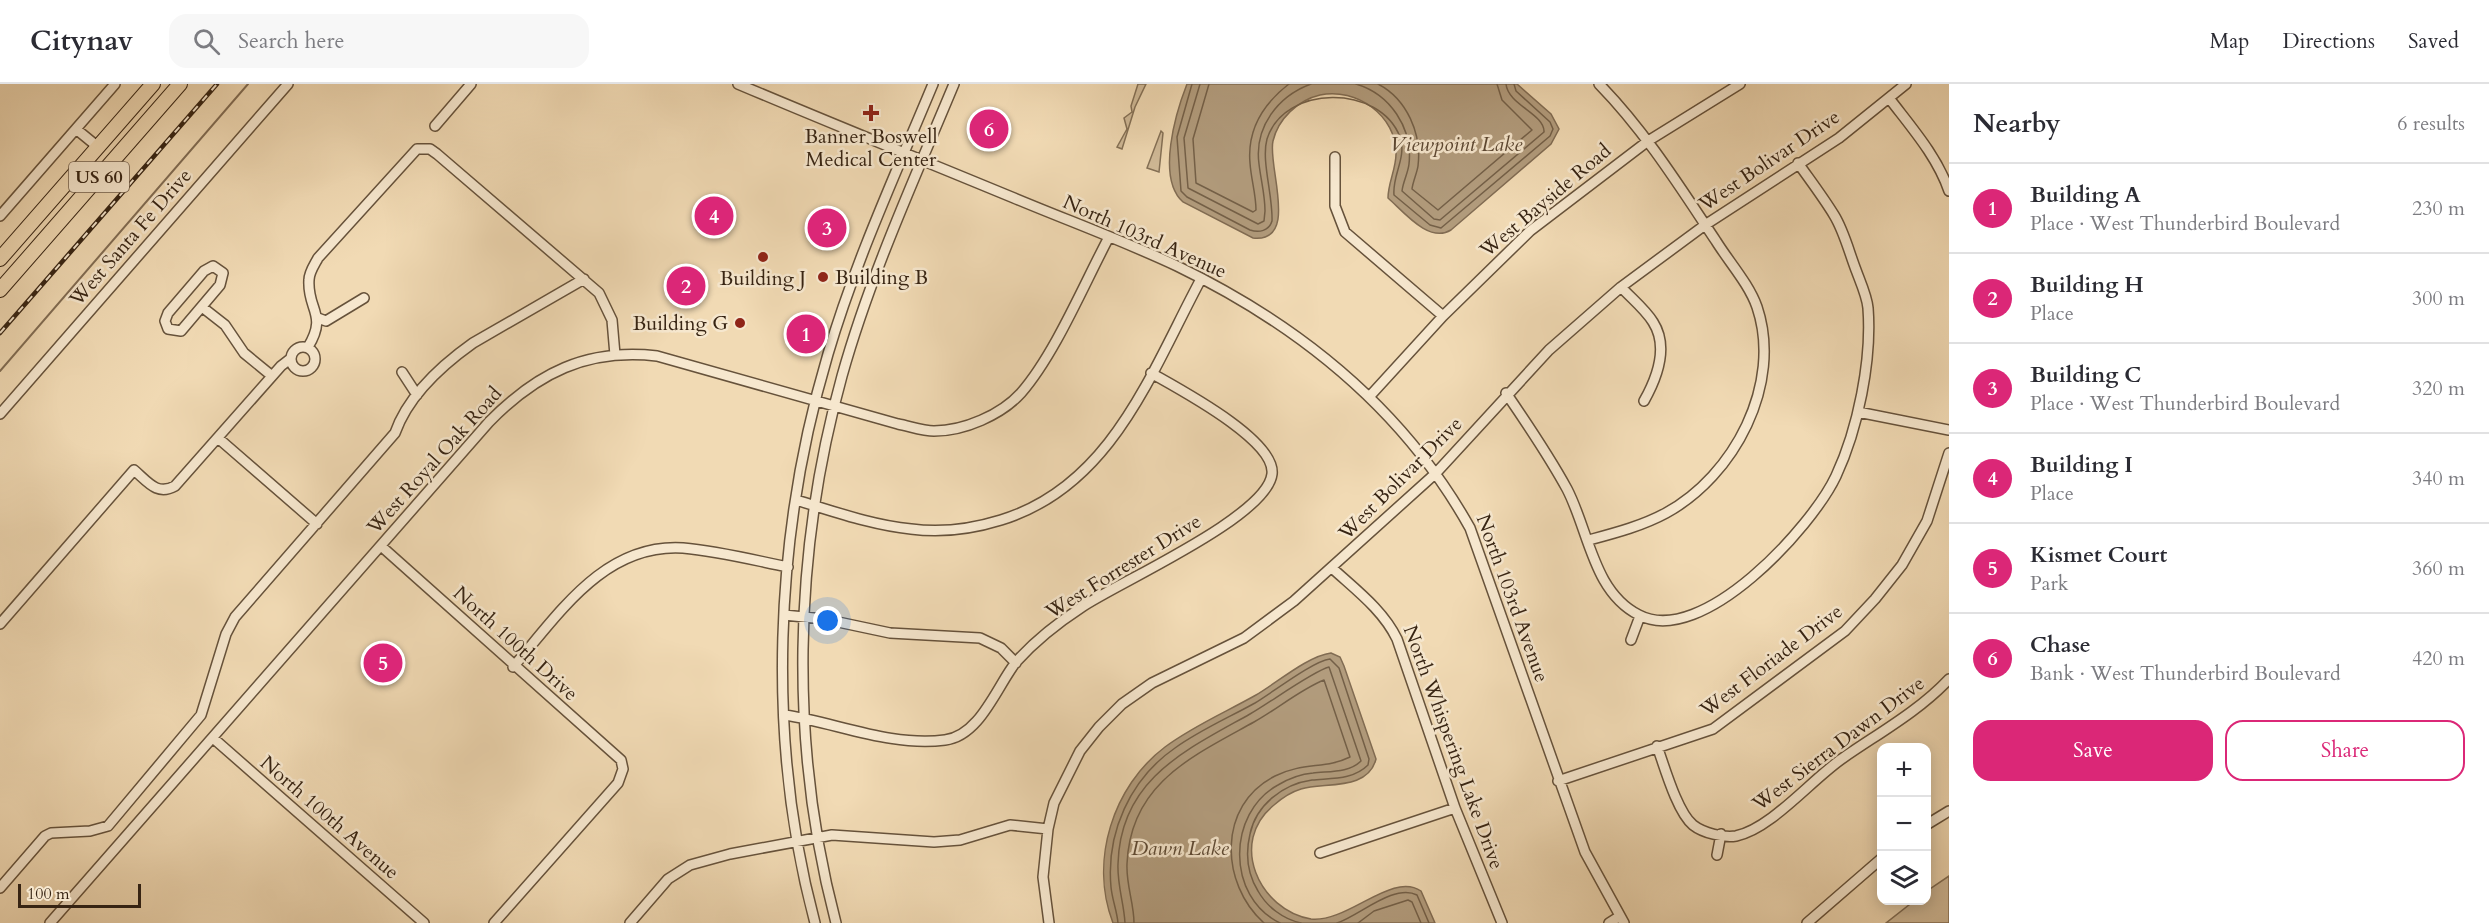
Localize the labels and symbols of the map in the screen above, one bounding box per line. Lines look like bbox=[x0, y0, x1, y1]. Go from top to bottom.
street label: West Bolivar Drive bbox=[1693, 103, 1845, 218]
marker: Banner Boswell Medical Center bbox=[862, 104, 880, 122]
pin: 6 bbox=[970, 106, 1008, 152]
place label: Banner Boswell Medical Center bbox=[804, 123, 938, 173]
water label: Viewpoint Lake bbox=[1390, 130, 1523, 159]
street label: West Bayside Road bbox=[1473, 137, 1617, 264]
road number: US 60 bbox=[69, 162, 129, 192]
street label: West Santa Fe Drive bbox=[62, 163, 198, 313]
street label: North 103rd Avenue bbox=[1059, 188, 1231, 285]
pin: 4 bbox=[694, 194, 734, 238]
pin: 3 bbox=[808, 206, 846, 250]
marker: Building J bbox=[756, 250, 770, 264]
pin: 2 bbox=[666, 264, 706, 308]
place label: Building B bbox=[835, 264, 928, 291]
place label: Building J bbox=[720, 265, 806, 292]
marker: Building B bbox=[816, 270, 830, 284]
place label: Building G bbox=[633, 310, 728, 337]
pin: 1 bbox=[786, 312, 826, 356]
marker: Building G bbox=[733, 316, 747, 330]
street label: West Royal Oak Road bbox=[360, 380, 508, 541]
street label: West Bolivar Drive bbox=[1332, 411, 1468, 547]
street label: West Forrester Drive bbox=[1040, 508, 1206, 626]
street label: North 103rd Avenue bbox=[1470, 511, 1555, 686]
street label: North 100th Drive bbox=[447, 580, 584, 707]
street label: West Floriade Drive bbox=[1694, 598, 1848, 724]
your location bbox=[813, 606, 842, 635]
street label: North Whispering Lake Drive bbox=[1397, 621, 1510, 873]
pin: 5 bbox=[364, 640, 403, 686]
street label: West Sierra Dawn Drive bbox=[1746, 670, 1930, 818]
street label: North 100th Avenue bbox=[254, 749, 405, 885]
water label: Dawn Lake bbox=[1131, 834, 1230, 863]
scale bar bbox=[18, 881, 141, 908]

